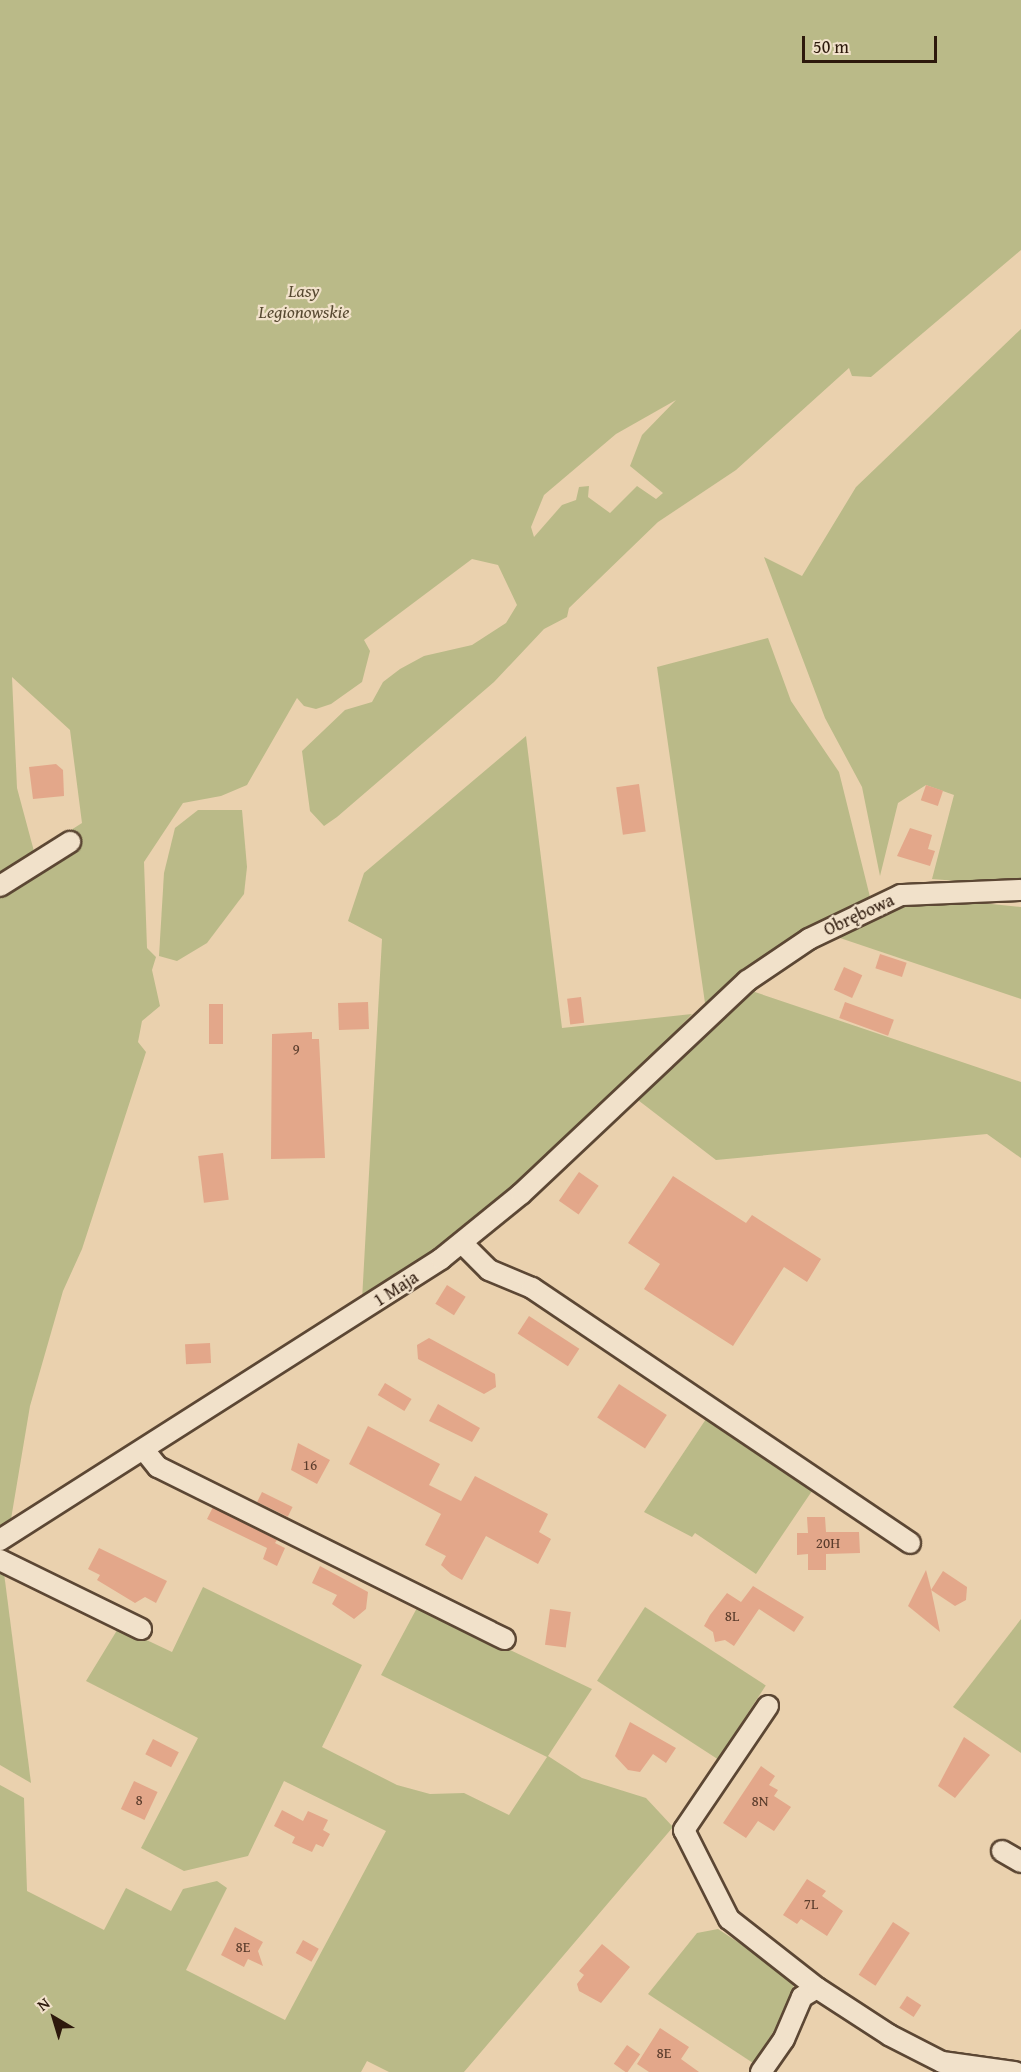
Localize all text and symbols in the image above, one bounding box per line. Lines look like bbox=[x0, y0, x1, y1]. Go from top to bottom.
scale bar bbox=[805, 24, 940, 62]
text: 50 m bbox=[813, 33, 849, 60]
park label: Lasy Legionowskie bbox=[259, 281, 349, 324]
street label: Obrębowa bbox=[820, 889, 898, 941]
house number: 9 bbox=[292, 1040, 300, 1058]
street label: 1 Maja bbox=[369, 1267, 423, 1311]
house number: 16 bbox=[303, 1456, 317, 1474]
house number: 20H bbox=[816, 1534, 840, 1552]
house number: 8L bbox=[725, 1607, 739, 1625]
house number: 8 bbox=[135, 1791, 143, 1809]
house number: 8N bbox=[751, 1792, 769, 1810]
house number: 7L bbox=[804, 1895, 818, 1913]
house number: 8E bbox=[236, 1938, 250, 1956]
north arrow bbox=[24, 1988, 84, 2048]
text: N bbox=[31, 1991, 55, 2017]
house number: 8E bbox=[657, 2044, 671, 2062]

